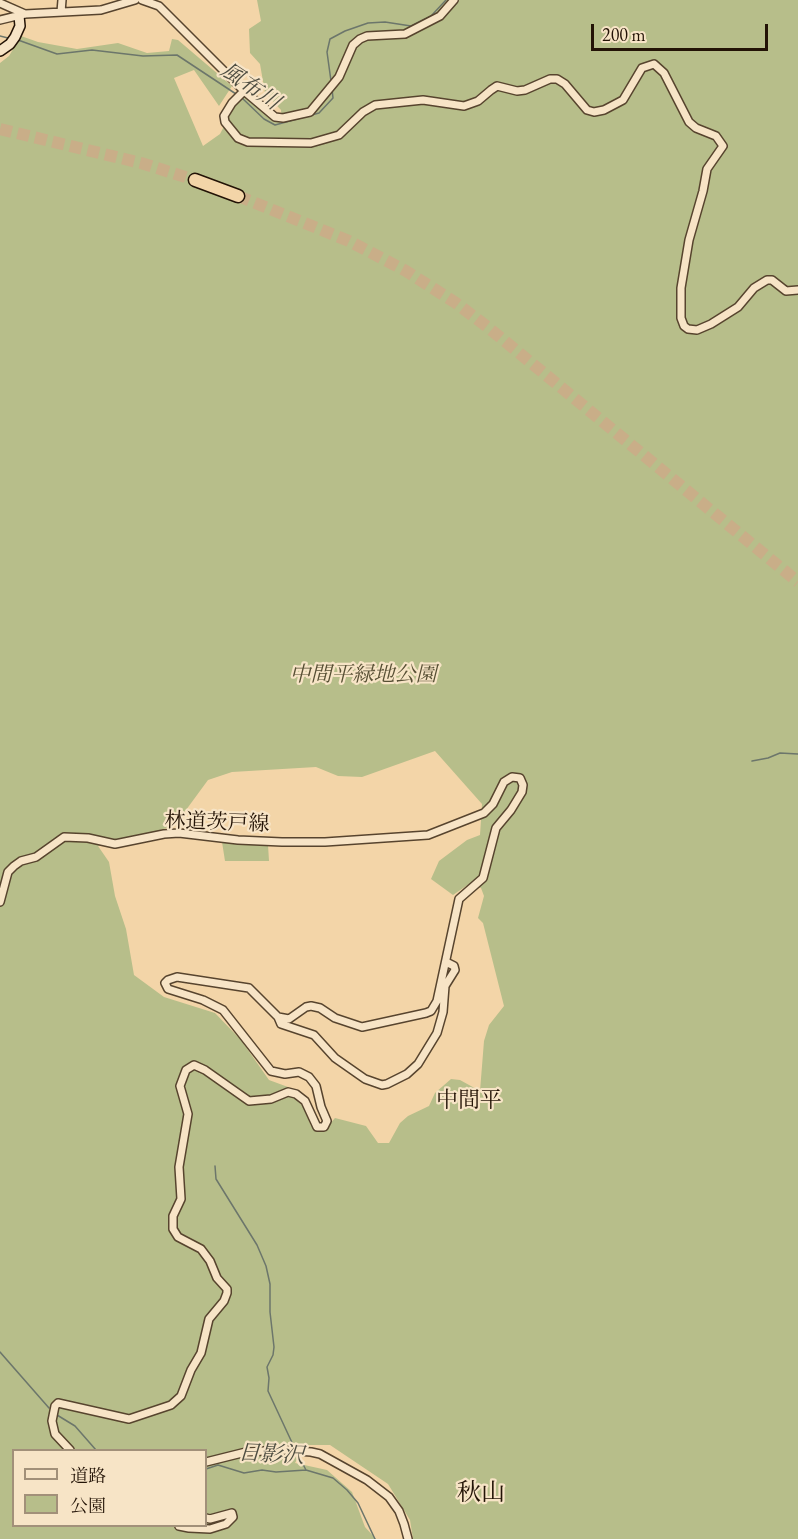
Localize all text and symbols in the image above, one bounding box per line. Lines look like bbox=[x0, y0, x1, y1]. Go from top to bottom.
scale bar bbox=[594, 12, 771, 50]
text: 200 m bbox=[602, 23, 646, 46]
water label: 風布川 bbox=[215, 58, 285, 116]
park label: 中間平緑地公園 bbox=[290, 662, 436, 688]
street label: 林道茨戸線 bbox=[164, 809, 270, 837]
district label: 中間平 bbox=[436, 1088, 502, 1114]
water label: 日影沢 bbox=[237, 1440, 305, 1470]
legend bbox=[12, 1449, 207, 1527]
text: 道路 bbox=[70, 1464, 106, 1487]
district label: 秋山 bbox=[457, 1479, 505, 1507]
text: 公園 bbox=[70, 1494, 106, 1517]

